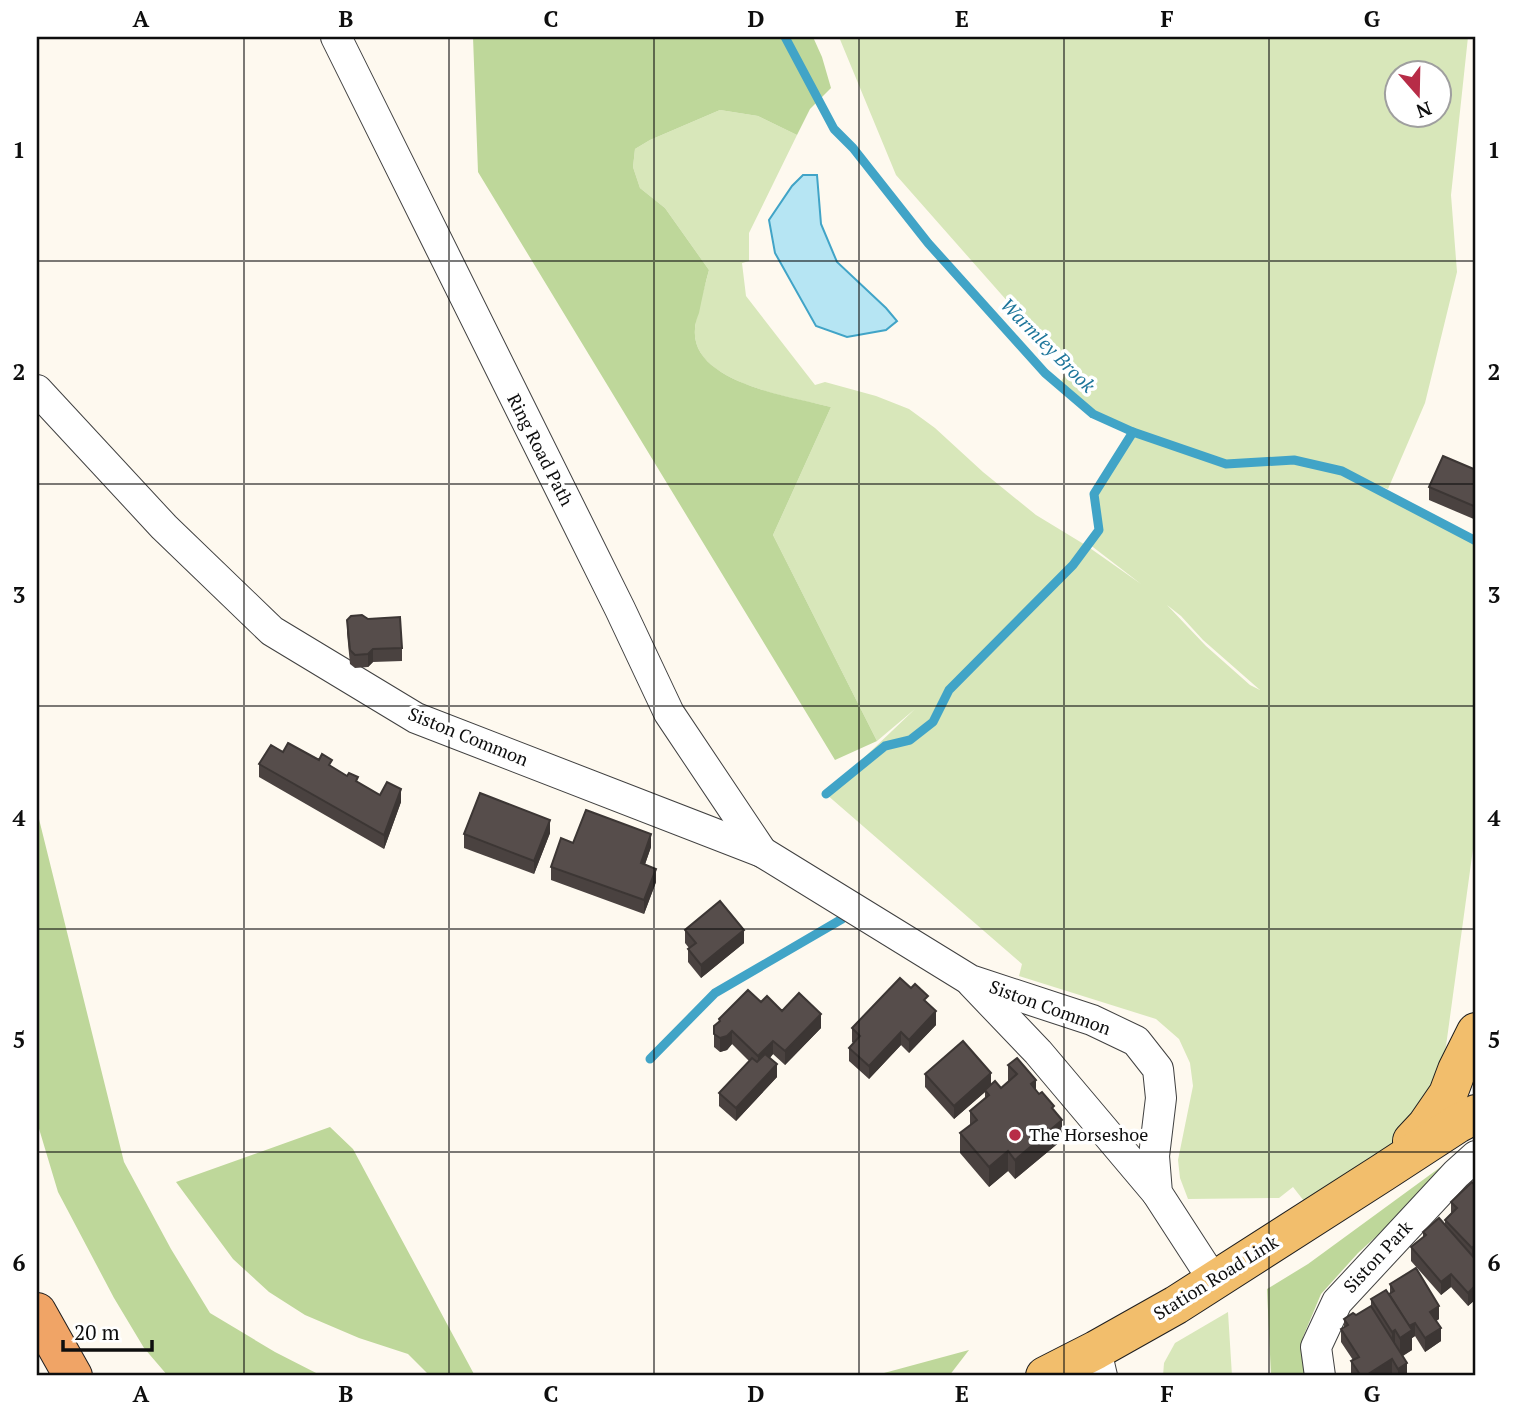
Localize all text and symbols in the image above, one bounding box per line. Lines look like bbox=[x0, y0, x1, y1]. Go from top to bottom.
text: A bbox=[133, 3, 150, 34]
text: B bbox=[339, 3, 354, 34]
text: C bbox=[544, 3, 559, 34]
text: D bbox=[748, 3, 765, 34]
text: E bbox=[955, 3, 969, 34]
text: F bbox=[1160, 3, 1174, 34]
text: G bbox=[1364, 3, 1381, 34]
north arrow bbox=[1384, 60, 1454, 130]
text: N bbox=[1412, 96, 1435, 125]
text: 1 bbox=[13, 134, 26, 165]
text: 1 bbox=[1488, 134, 1501, 165]
water label: Warmley Brook bbox=[996, 292, 1102, 398]
text: 2 bbox=[13, 356, 26, 387]
text: 2 bbox=[1488, 356, 1501, 387]
street label: Ring Road Path bbox=[502, 389, 580, 510]
text: 3 bbox=[13, 579, 26, 610]
text: 3 bbox=[1488, 579, 1501, 610]
street label: Siston Common bbox=[405, 701, 532, 771]
text: 4 bbox=[13, 802, 26, 833]
text: 4 bbox=[1488, 802, 1501, 833]
street label: Siston Common bbox=[986, 974, 1115, 1040]
text: 5 bbox=[13, 1024, 26, 1055]
text: 5 bbox=[1488, 1024, 1501, 1055]
place label: The Horseshoe bbox=[1029, 1122, 1148, 1146]
marker: The Horseshoe bbox=[1007, 1127, 1023, 1143]
street label: Siston Park bbox=[1338, 1215, 1417, 1298]
street label: Station Road Link bbox=[1149, 1229, 1283, 1325]
text: 6 bbox=[13, 1247, 26, 1278]
text: 6 bbox=[1488, 1247, 1501, 1278]
scale bar bbox=[63, 1308, 152, 1352]
text: 20 m bbox=[74, 1318, 120, 1346]
text: A bbox=[133, 1378, 150, 1409]
text: B bbox=[339, 1378, 354, 1409]
text: C bbox=[544, 1378, 559, 1409]
text: D bbox=[748, 1378, 765, 1409]
text: E bbox=[955, 1378, 969, 1409]
text: F bbox=[1160, 1378, 1174, 1409]
text: G bbox=[1364, 1378, 1381, 1409]

